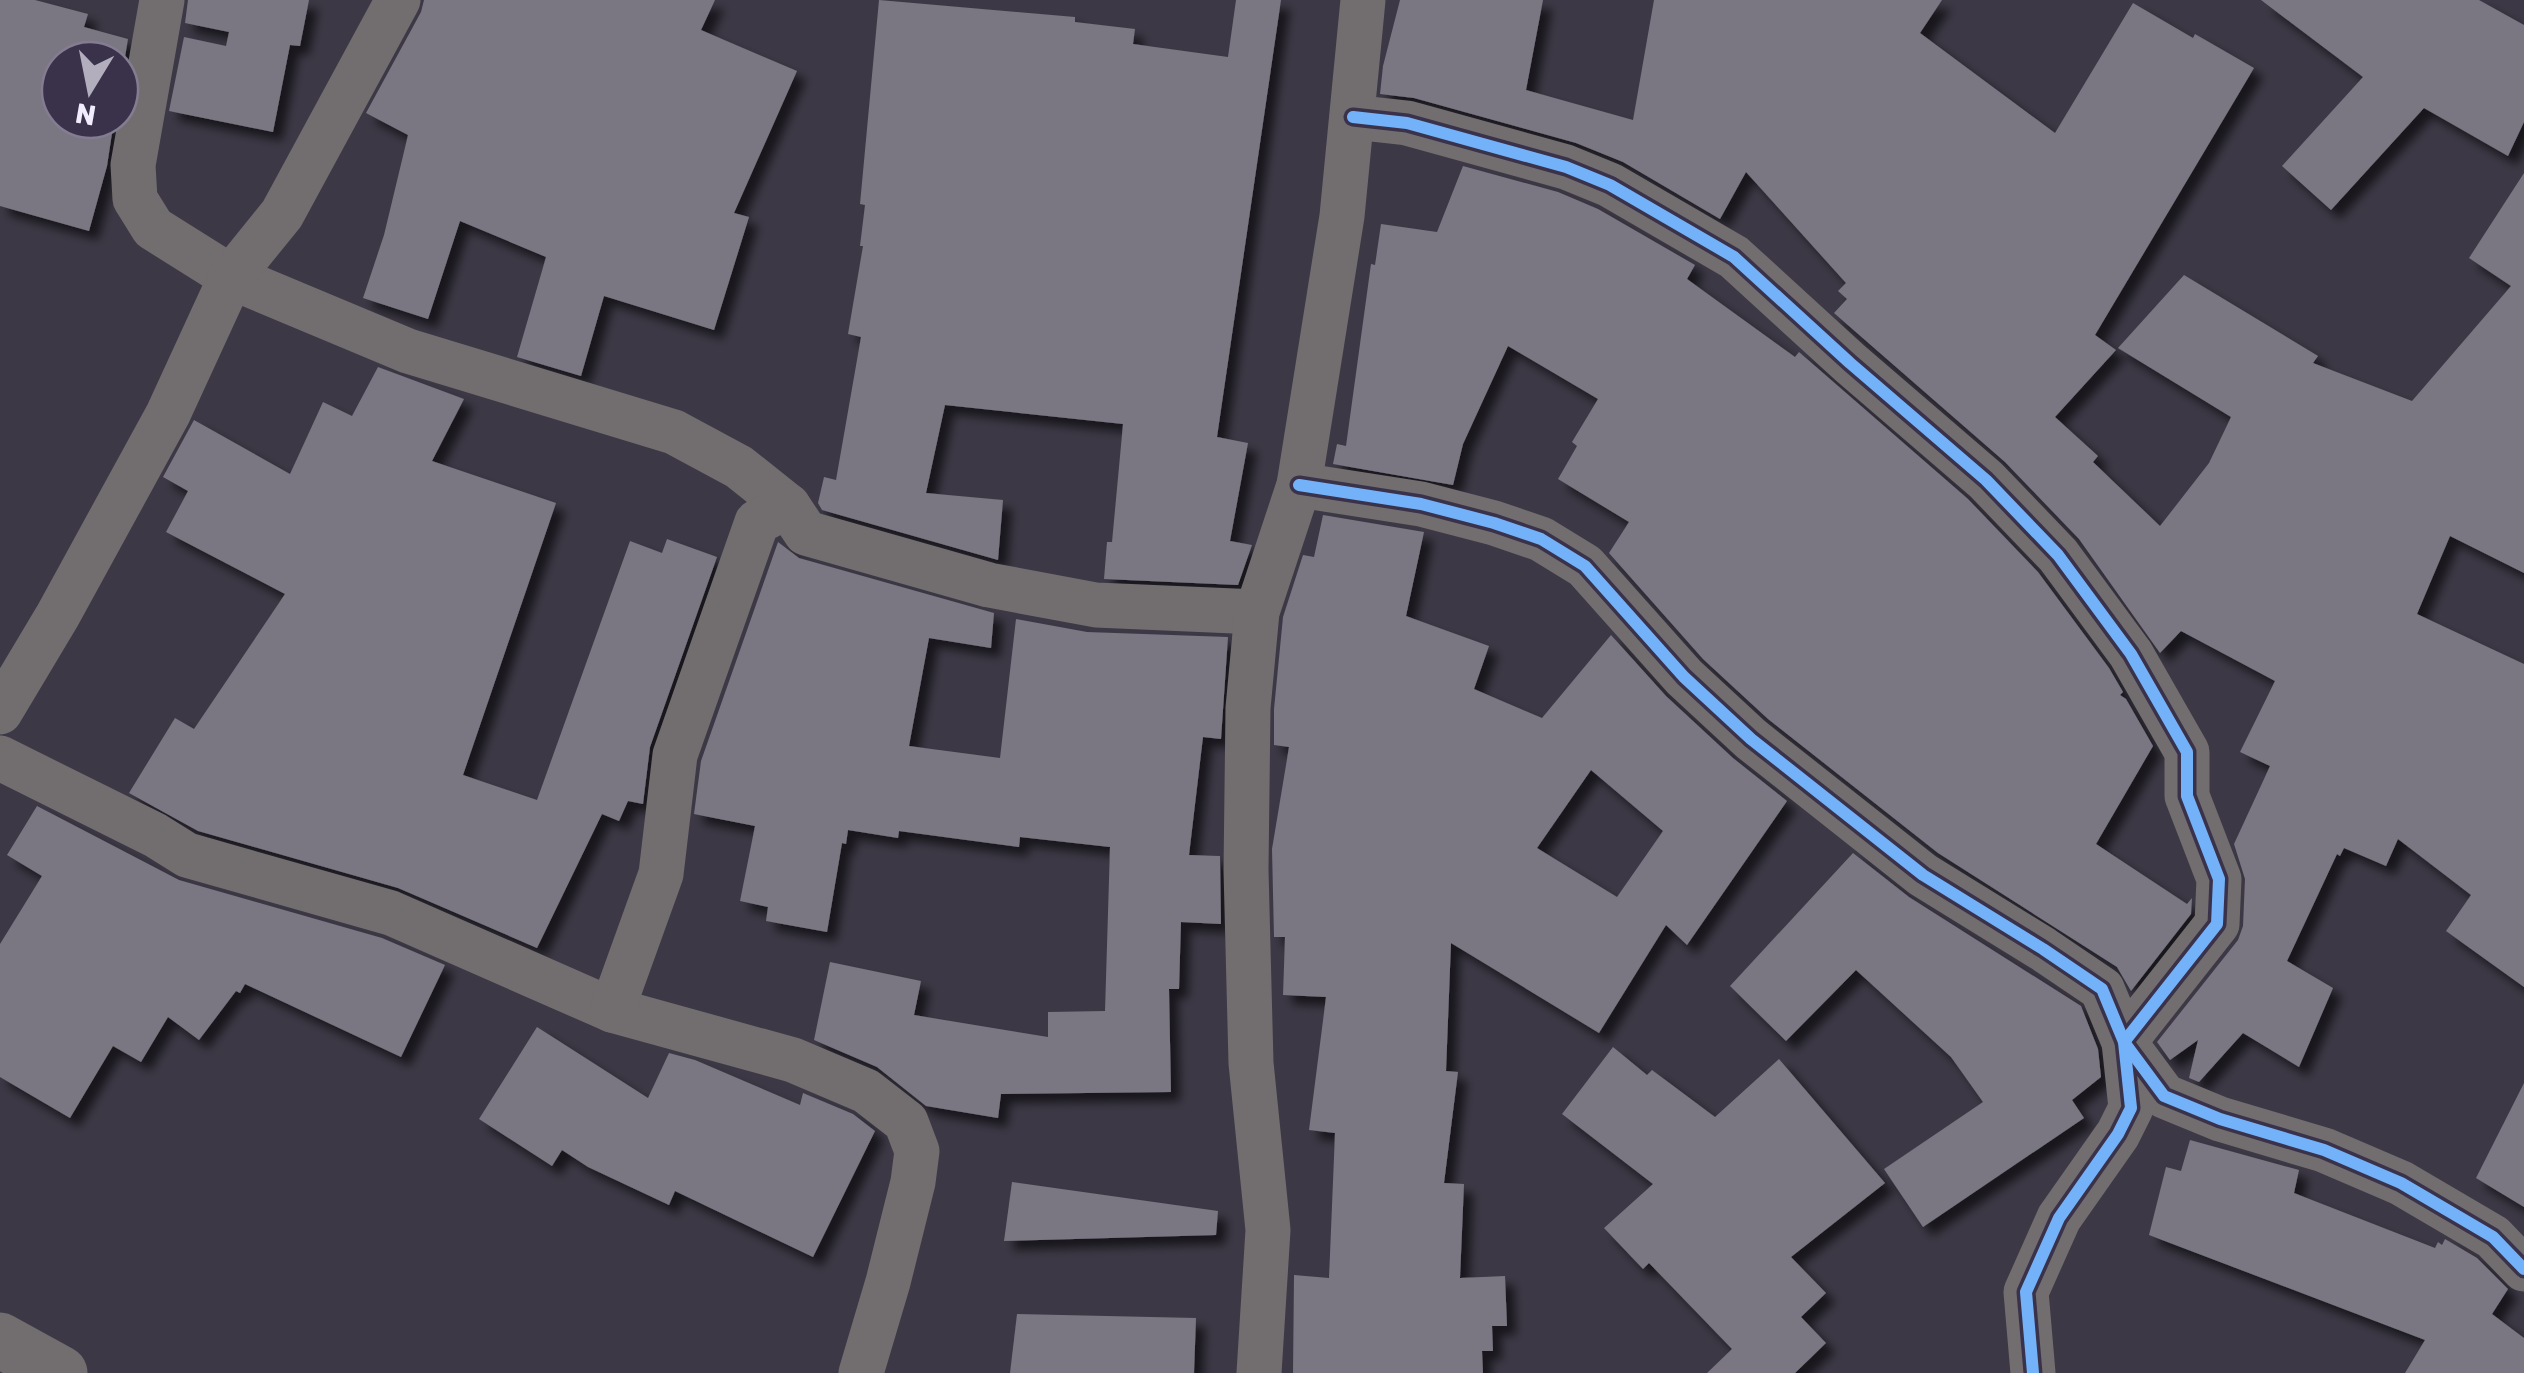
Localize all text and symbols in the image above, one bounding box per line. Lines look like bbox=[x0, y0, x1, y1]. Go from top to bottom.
north arrow bbox=[40, 40, 140, 140]
text: N bbox=[73, 96, 99, 132]

